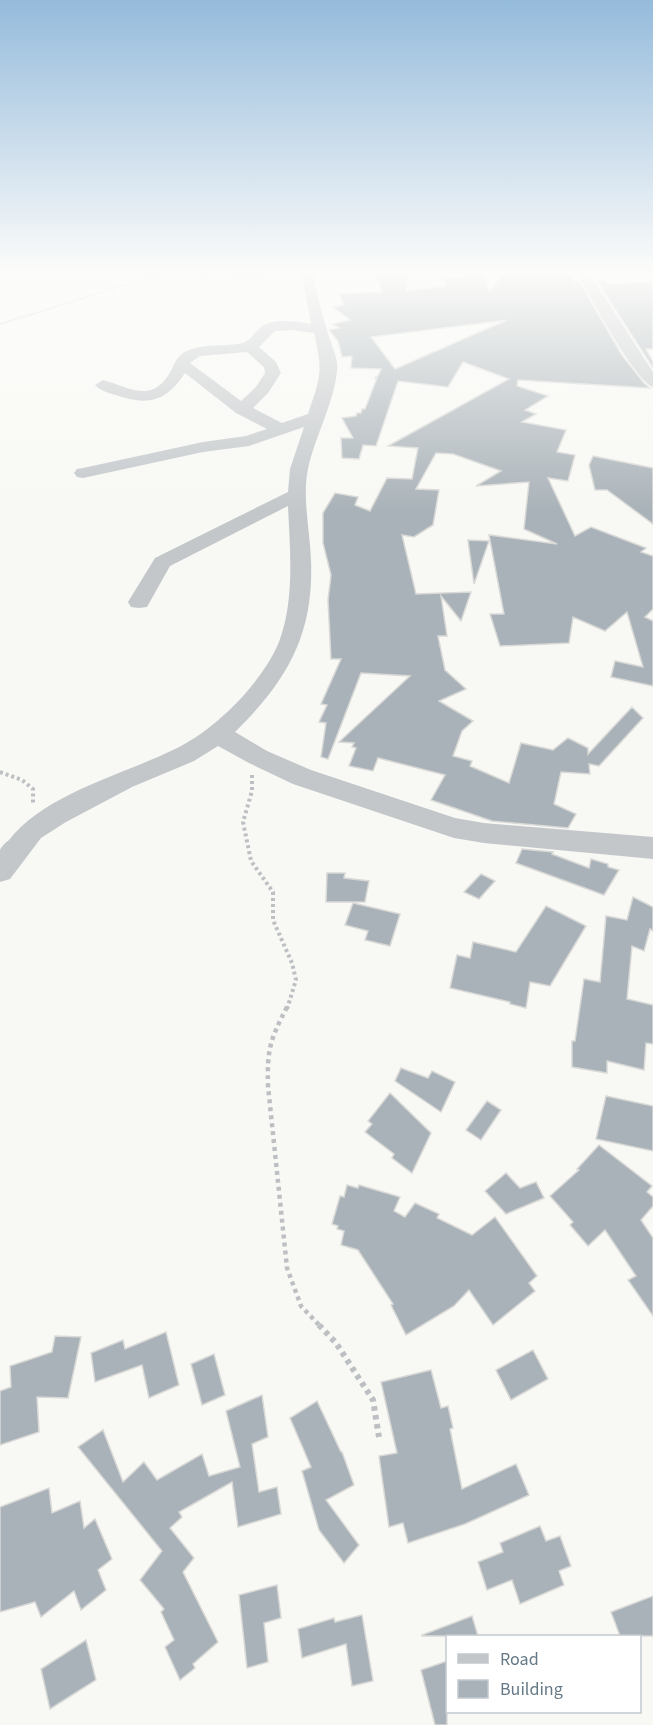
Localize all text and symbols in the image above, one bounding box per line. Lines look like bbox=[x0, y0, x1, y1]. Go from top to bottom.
legend bbox=[446, 1635, 641, 1713]
text: Road bbox=[500, 1647, 539, 1672]
text: Building bbox=[500, 1677, 563, 1702]

